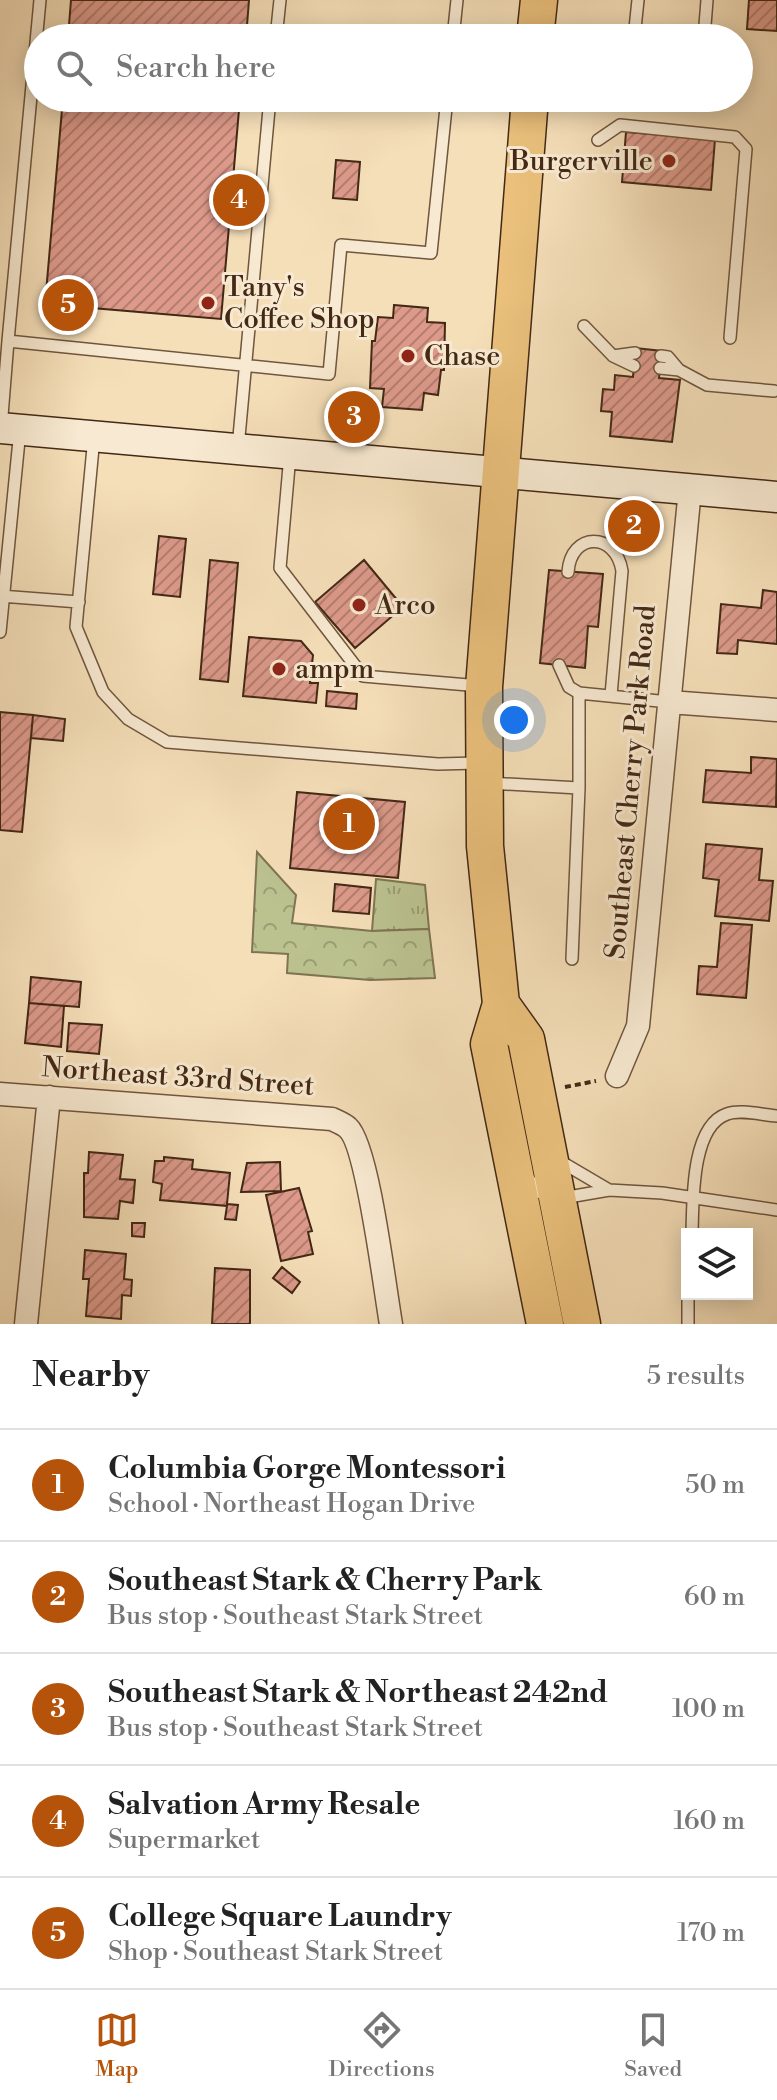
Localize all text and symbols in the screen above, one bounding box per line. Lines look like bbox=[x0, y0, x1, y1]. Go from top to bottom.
search box bbox=[24, 24, 753, 112]
icon: search bbox=[52, 46, 96, 90]
text: Search here bbox=[116, 49, 276, 87]
place label: Burgerville bbox=[509, 144, 653, 179]
marker: Burgerville bbox=[660, 152, 678, 170]
pin: 4 bbox=[213, 170, 265, 230]
place label: Tany's Coffee Shop bbox=[224, 270, 375, 337]
pin: 5 bbox=[42, 275, 94, 335]
marker: Tany's Coffee Shop bbox=[199, 294, 217, 312]
place label: Chase bbox=[424, 339, 501, 374]
marker: Chase bbox=[399, 347, 417, 365]
pin: 3 bbox=[328, 387, 380, 447]
pin: 2 bbox=[608, 496, 660, 556]
place label: Arco bbox=[374, 588, 436, 623]
marker: Arco bbox=[350, 596, 368, 614]
street label: Southeast Cherry Park Road bbox=[598, 603, 664, 961]
place label: ampm bbox=[295, 652, 374, 687]
marker: ampm bbox=[270, 660, 288, 678]
your location bbox=[494, 700, 534, 740]
pin: 1 bbox=[323, 794, 375, 854]
street label: Northeast 33rd Street bbox=[41, 1050, 315, 1104]
map controls bbox=[681, 1228, 753, 1300]
button: layers bbox=[681, 1228, 753, 1300]
text: Nearby bbox=[32, 1355, 150, 1397]
text: 5 results bbox=[647, 1360, 745, 1392]
text: Columbia Gorge Montessori bbox=[108, 1450, 506, 1488]
text: 1 bbox=[52, 1469, 64, 1501]
text: 50 m bbox=[685, 1469, 745, 1501]
text: School · Northeast Hogan Drive bbox=[108, 1488, 475, 1520]
text: Southeast Stark & Cherry Park bbox=[108, 1562, 542, 1600]
text: 2 bbox=[50, 1581, 66, 1613]
text: 60 m bbox=[684, 1581, 745, 1613]
text: Bus stop · Southeast Stark Street bbox=[108, 1600, 483, 1632]
text: Southeast Stark & Northeast 242nd bbox=[108, 1674, 608, 1712]
text: 3 bbox=[50, 1693, 66, 1725]
text: 100 m bbox=[672, 1693, 745, 1725]
text: Bus stop · Southeast Stark Street bbox=[108, 1712, 483, 1744]
text: Salvation Army Resale bbox=[108, 1786, 420, 1824]
text: 4 bbox=[49, 1805, 67, 1837]
text: 160 m bbox=[674, 1805, 745, 1837]
text: Supermarket bbox=[108, 1824, 260, 1856]
text: College Square Laundry bbox=[108, 1898, 452, 1936]
text: 5 bbox=[50, 1917, 66, 1949]
text: 170 m bbox=[677, 1917, 745, 1949]
text: Shop · Southeast Stark Street bbox=[108, 1936, 443, 1968]
tab: Map bbox=[95, 2008, 139, 2083]
tab: Directions bbox=[329, 2008, 435, 2083]
tab: Saved bbox=[624, 2008, 682, 2083]

